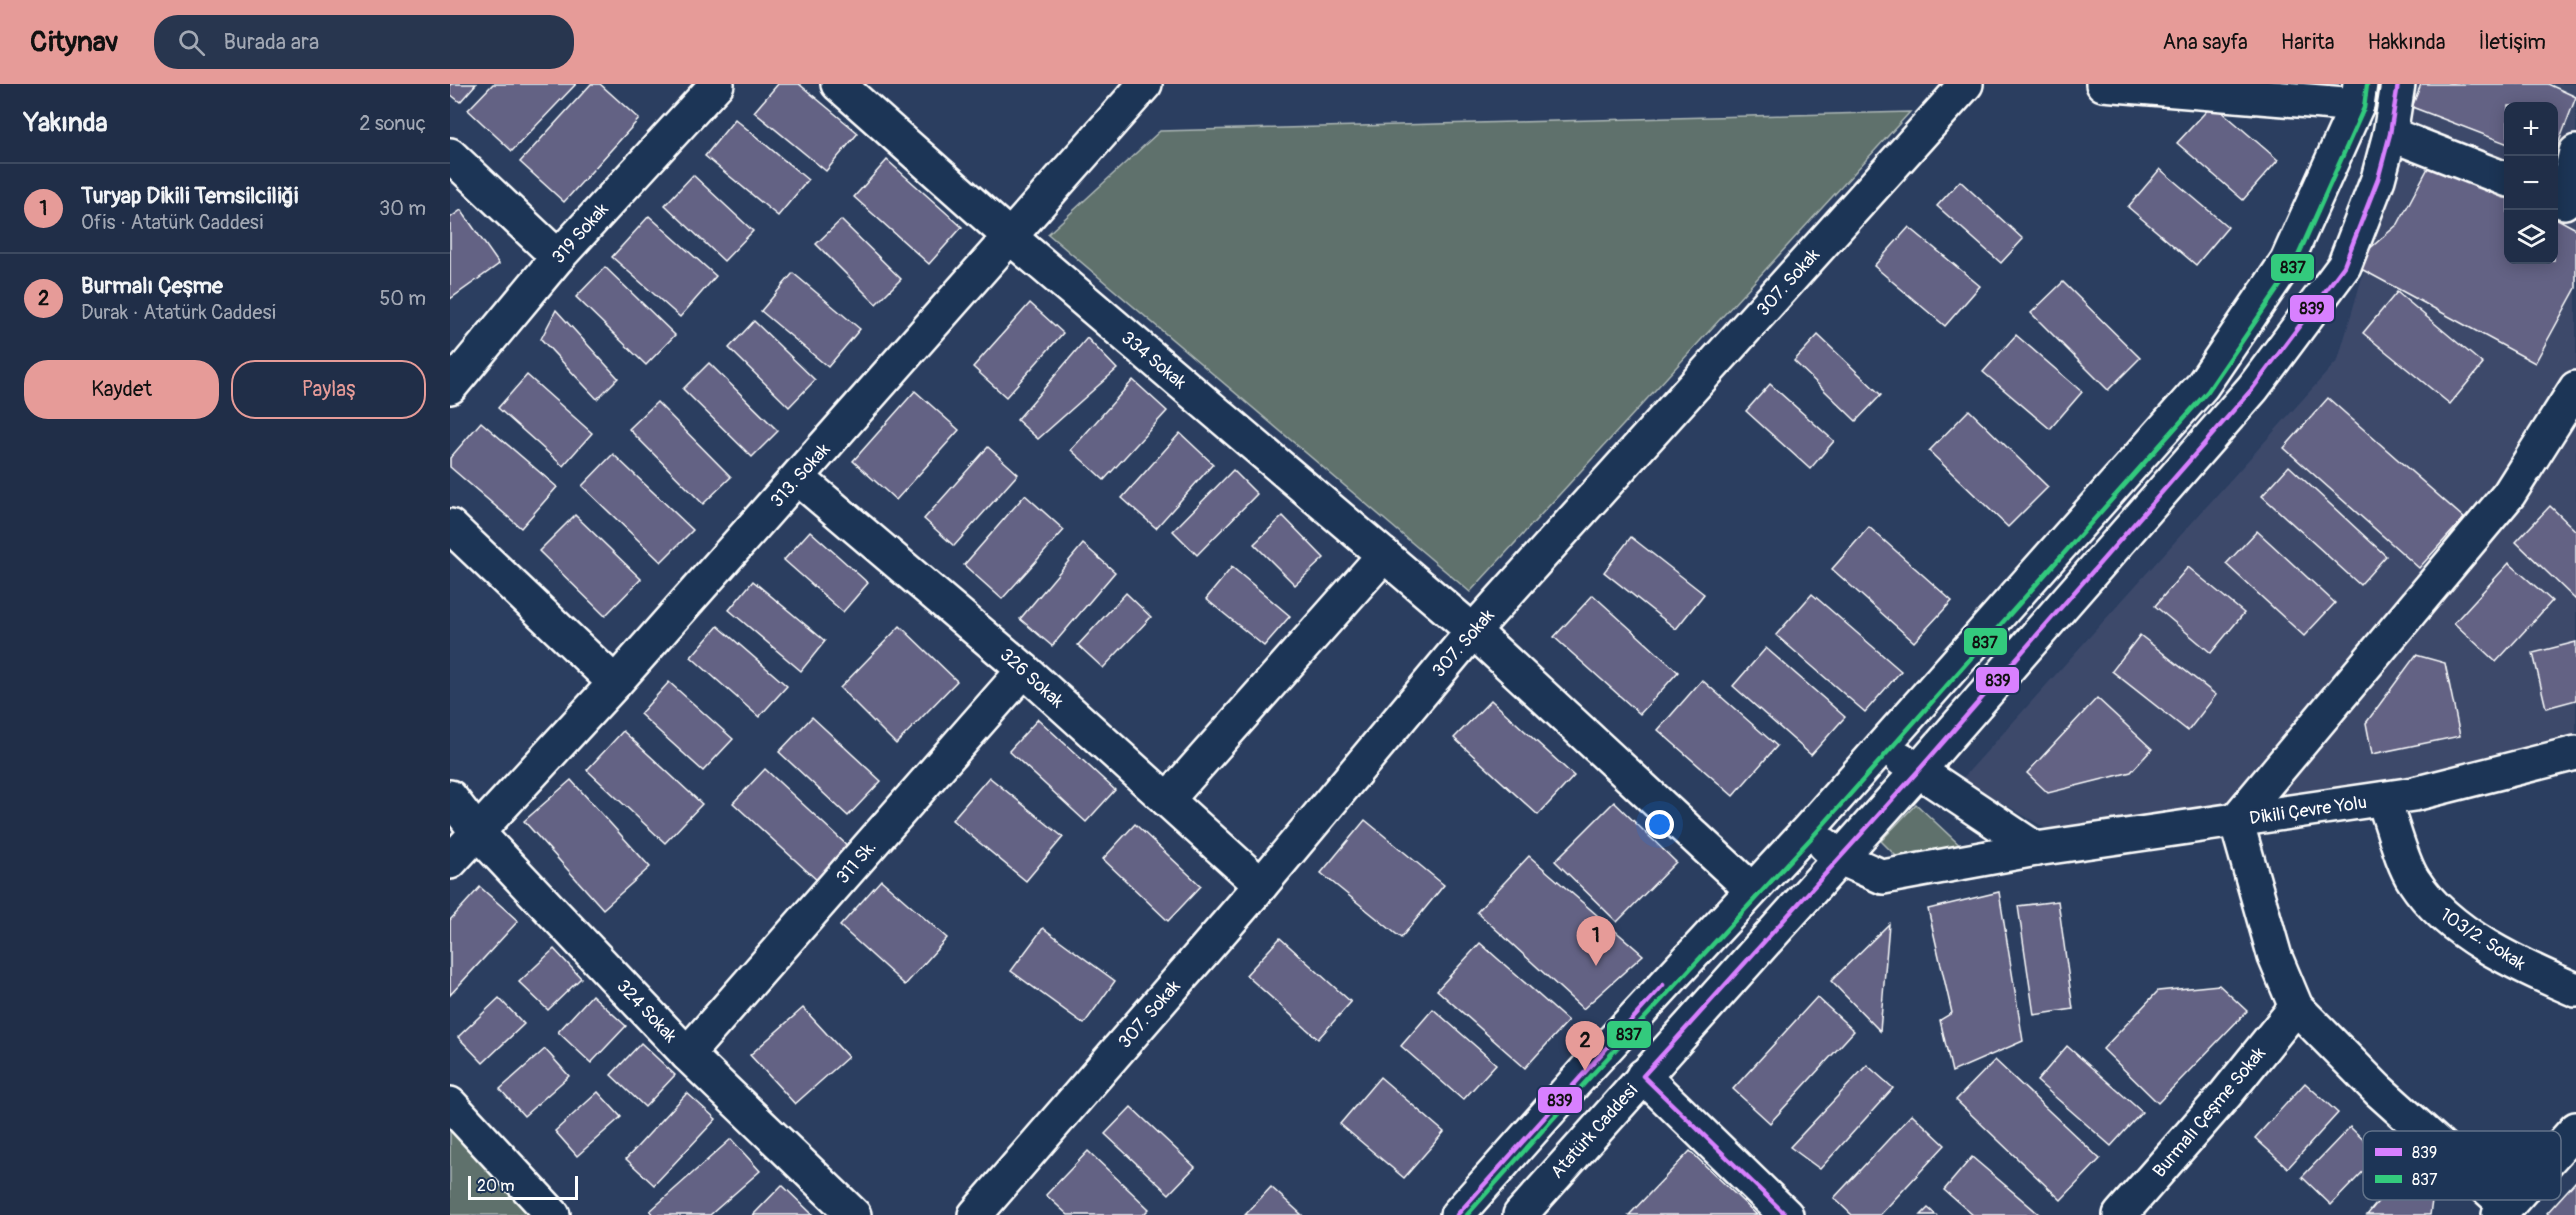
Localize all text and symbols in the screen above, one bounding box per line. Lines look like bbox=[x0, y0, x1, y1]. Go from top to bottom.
search box bbox=[154, 15, 574, 69]
text: Citynav bbox=[30, 25, 118, 60]
icon: search bbox=[175, 26, 208, 59]
text: Burada ara bbox=[223, 28, 319, 56]
text: Ana sayfa bbox=[2162, 29, 2248, 56]
text: Harita bbox=[2281, 29, 2334, 56]
text: Hakkında bbox=[2367, 29, 2446, 56]
text: İletişim bbox=[2479, 29, 2546, 56]
map controls bbox=[2504, 102, 2558, 264]
button: + bbox=[2504, 102, 2558, 156]
text: Yakında bbox=[24, 107, 108, 139]
text: 2 sonuç bbox=[359, 111, 426, 136]
button: − bbox=[2504, 156, 2558, 210]
text: Turyap Dikili Temsilciliği bbox=[81, 182, 298, 210]
text: 1 bbox=[40, 196, 47, 221]
text: 30 m bbox=[379, 196, 426, 221]
street label: 319 Sokak bbox=[547, 198, 614, 268]
text: Ofis · Atatürk Caddesi bbox=[81, 210, 263, 235]
button: layers bbox=[2504, 210, 2558, 264]
street label: 307. Sokak bbox=[1752, 243, 1825, 321]
line badge: 837 bbox=[2270, 253, 2315, 282]
text: 837 bbox=[2280, 258, 2306, 278]
text: Burmalı Çeşme bbox=[81, 272, 223, 300]
text: 2 bbox=[38, 286, 49, 311]
text: 50 m bbox=[379, 286, 426, 311]
line badge: 839 bbox=[2289, 294, 2335, 323]
text: 839 bbox=[2299, 299, 2325, 319]
text: Durak · Atatürk Caddesi bbox=[81, 300, 276, 325]
street label: 334 Sokak bbox=[1116, 327, 1191, 395]
button: Kaydet bbox=[24, 360, 219, 419]
button: Paylaş bbox=[231, 360, 426, 419]
street label: 313. Sokak bbox=[766, 438, 836, 512]
street label: 307. Sokak bbox=[1427, 604, 1500, 682]
line badge: 837 bbox=[1963, 627, 2008, 656]
text: 837 bbox=[1972, 633, 1998, 653]
street label: 326 Sokak bbox=[995, 644, 1069, 713]
line badge: 839 bbox=[1975, 666, 2020, 694]
text: 839 bbox=[1985, 671, 2011, 691]
street label: Dikili Çevre Yolu bbox=[2248, 791, 2368, 830]
your location bbox=[1645, 810, 1674, 839]
street label: 311 Sk. bbox=[831, 836, 881, 889]
street label: 103/2. Sokak bbox=[2436, 903, 2530, 976]
pin: 1 bbox=[1576, 916, 1616, 966]
street label: 324 Sokak bbox=[612, 975, 682, 1048]
street label: 307. Sokak bbox=[1113, 975, 1186, 1053]
line badge: 837 bbox=[1606, 1020, 1652, 1049]
pin: 2 bbox=[1566, 1022, 1604, 1071]
text: 837 bbox=[1616, 1025, 1642, 1045]
street label: Burmalı Çeşme Sokak bbox=[2148, 1042, 2271, 1182]
street label: Atatürk Caddesi bbox=[1546, 1079, 1643, 1183]
line badge: 839 bbox=[1537, 1086, 1583, 1114]
text: 839 bbox=[1547, 1091, 1573, 1111]
legend bbox=[2363, 1131, 2561, 1200]
text: 839 bbox=[2412, 1143, 2437, 1163]
text: 837 bbox=[2412, 1170, 2438, 1190]
scale bar bbox=[468, 1173, 578, 1200]
text: 20 m bbox=[477, 1176, 515, 1196]

